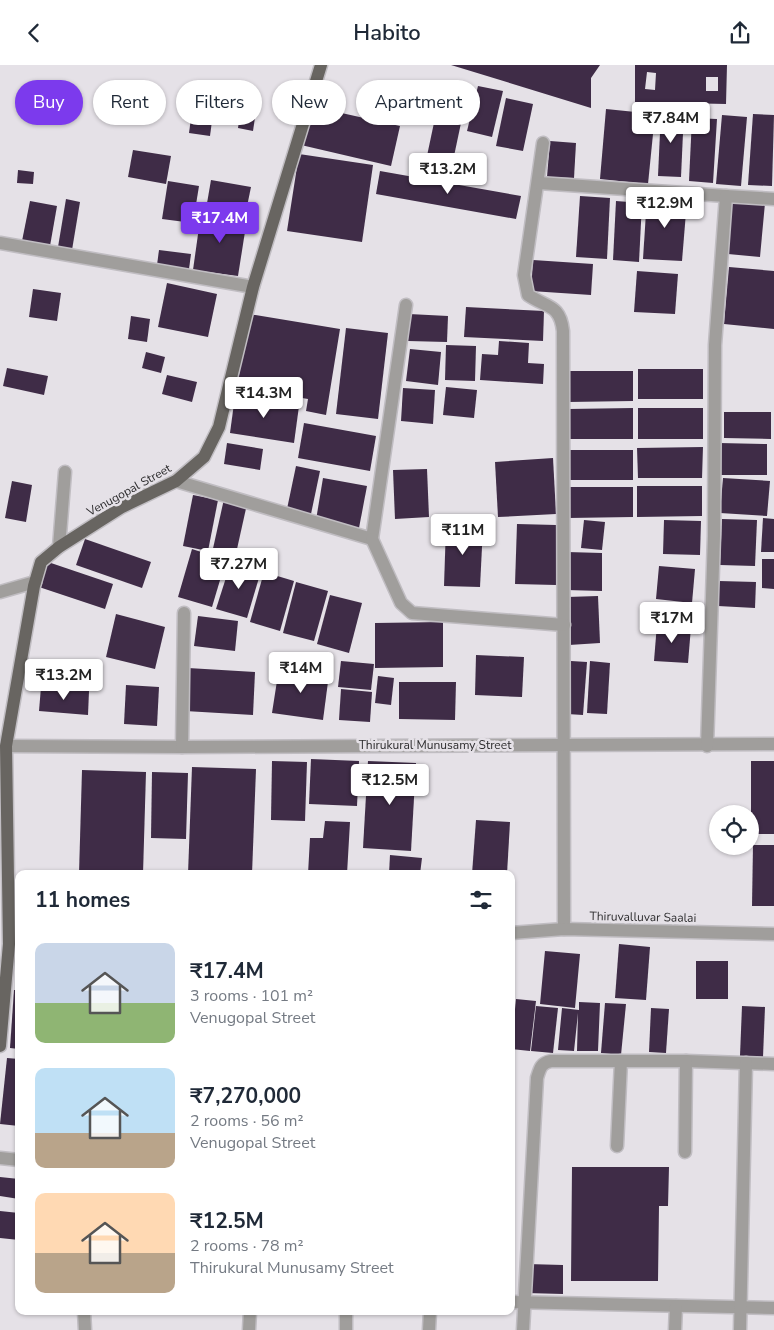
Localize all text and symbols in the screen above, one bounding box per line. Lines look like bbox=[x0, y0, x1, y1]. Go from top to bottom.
text: Habito bbox=[353, 18, 421, 48]
icon: back bbox=[20, 19, 48, 47]
icon: share bbox=[726, 19, 754, 47]
chip: Buy bbox=[15, 80, 83, 125]
chip: Rent bbox=[93, 80, 166, 125]
chip: Filters bbox=[176, 80, 262, 125]
chip: New bbox=[272, 80, 346, 125]
chip: Apartment bbox=[356, 80, 480, 125]
pin: ₹7.84M bbox=[630, 101, 712, 144]
text: ₹7.84M bbox=[643, 107, 699, 129]
pin: ₹13.2M bbox=[407, 153, 489, 195]
text: ₹13.2M bbox=[420, 158, 476, 180]
pin: ₹12.9M bbox=[624, 186, 706, 229]
text: ₹12.9M bbox=[637, 192, 693, 214]
pin: ₹17.4M bbox=[179, 201, 261, 244]
text: ₹17.4M bbox=[192, 207, 248, 229]
pin: ₹14.3M bbox=[223, 377, 305, 419]
text: ₹14.3M bbox=[236, 382, 292, 404]
street label: Venugopal Street bbox=[83, 460, 175, 520]
pin: ₹11M bbox=[433, 513, 493, 556]
text: ₹11M bbox=[442, 519, 484, 541]
pin: ₹7.27M bbox=[198, 547, 280, 590]
text: ₹7.27M bbox=[211, 553, 267, 575]
pin: ₹17M bbox=[642, 601, 702, 644]
text: ₹17M bbox=[651, 607, 693, 629]
pin: ₹14M bbox=[271, 651, 331, 694]
text: ₹14M bbox=[280, 657, 322, 679]
pin: ₹13.2M bbox=[23, 659, 105, 701]
text: ₹13.2M bbox=[36, 664, 92, 686]
street label: Thirukural Munusamy Street bbox=[359, 737, 512, 753]
pin: ₹12.5M bbox=[349, 763, 431, 806]
text: ₹12.5M bbox=[362, 769, 418, 791]
map controls bbox=[709, 805, 759, 855]
button: locate bbox=[709, 805, 759, 855]
text: 11 homes bbox=[35, 886, 130, 914]
icon: filters bbox=[467, 886, 495, 914]
street label: Thiruvalluvar Saalai bbox=[590, 908, 696, 926]
text: ₹17.4M bbox=[190, 957, 264, 985]
icon: home bbox=[75, 963, 135, 1023]
text: 3 rooms · 101 m² bbox=[190, 985, 313, 1007]
text: Venugopal Street bbox=[190, 1007, 315, 1029]
text: ₹7,270,000 bbox=[190, 1082, 301, 1110]
icon: home bbox=[75, 1088, 135, 1148]
text: 2 rooms · 56 m² bbox=[190, 1110, 303, 1132]
text: Venugopal Street bbox=[190, 1132, 315, 1154]
text: ₹12.5M bbox=[190, 1207, 264, 1235]
icon: home bbox=[75, 1213, 135, 1273]
text: 2 rooms · 78 m² bbox=[190, 1235, 303, 1257]
text: Thirukural Munusamy Street bbox=[190, 1257, 394, 1279]

